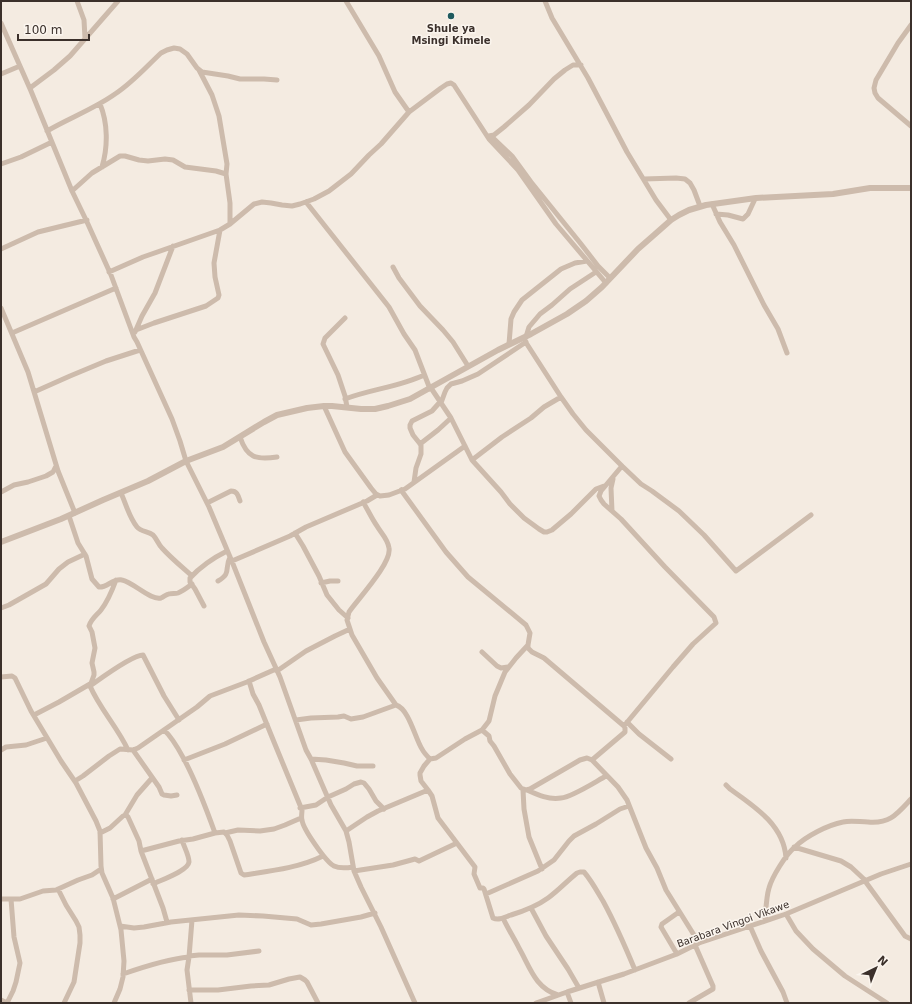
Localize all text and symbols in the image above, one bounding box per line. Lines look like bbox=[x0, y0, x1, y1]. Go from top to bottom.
marker: Shule ya Msingi Kimele bbox=[446, 11, 456, 21]
scale bar bbox=[18, 16, 89, 42]
text: 100 m bbox=[24, 23, 62, 37]
place label: Shule ya Msingi Kimele bbox=[411, 23, 491, 46]
street label: Barabara Vingoi Vikawe bbox=[675, 899, 791, 949]
north arrow bbox=[856, 948, 896, 988]
text: N bbox=[875, 953, 890, 969]

